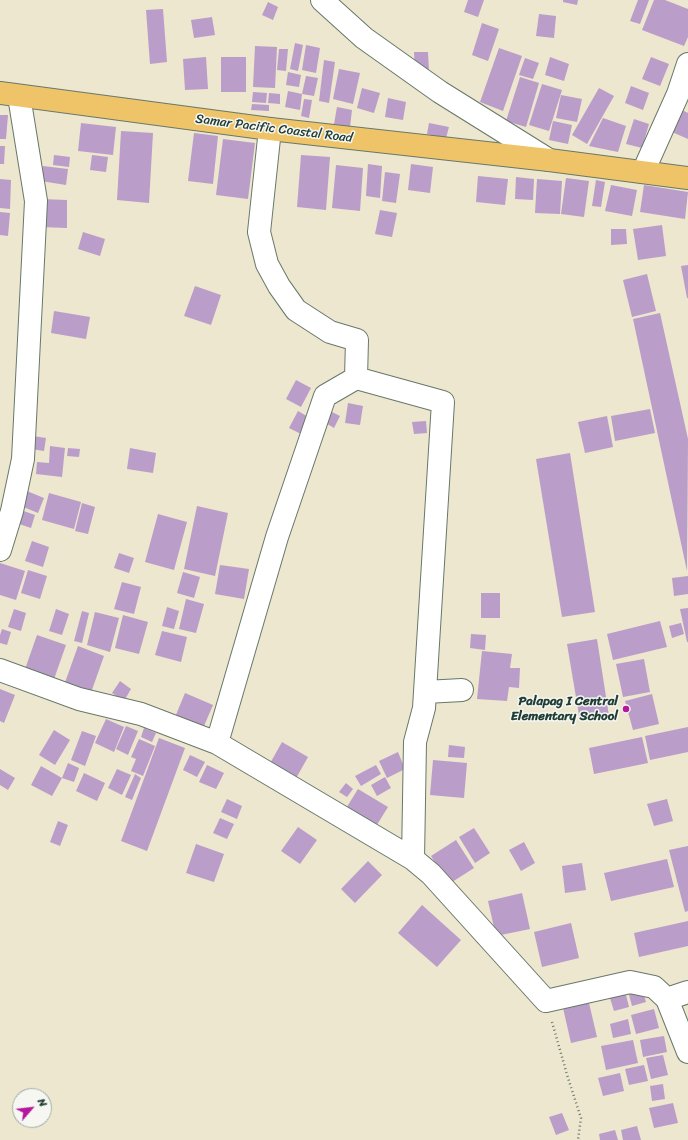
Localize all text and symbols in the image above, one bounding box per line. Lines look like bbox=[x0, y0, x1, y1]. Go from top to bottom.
street label: Samar Pacific Coastal Road bbox=[195, 112, 353, 146]
place label: Palapag I Central Elementary School bbox=[511, 694, 618, 725]
marker: Palapag I Central Elementary School bbox=[621, 704, 631, 714]
north arrow bbox=[12, 1088, 52, 1128]
text: N bbox=[32, 1095, 52, 1110]

